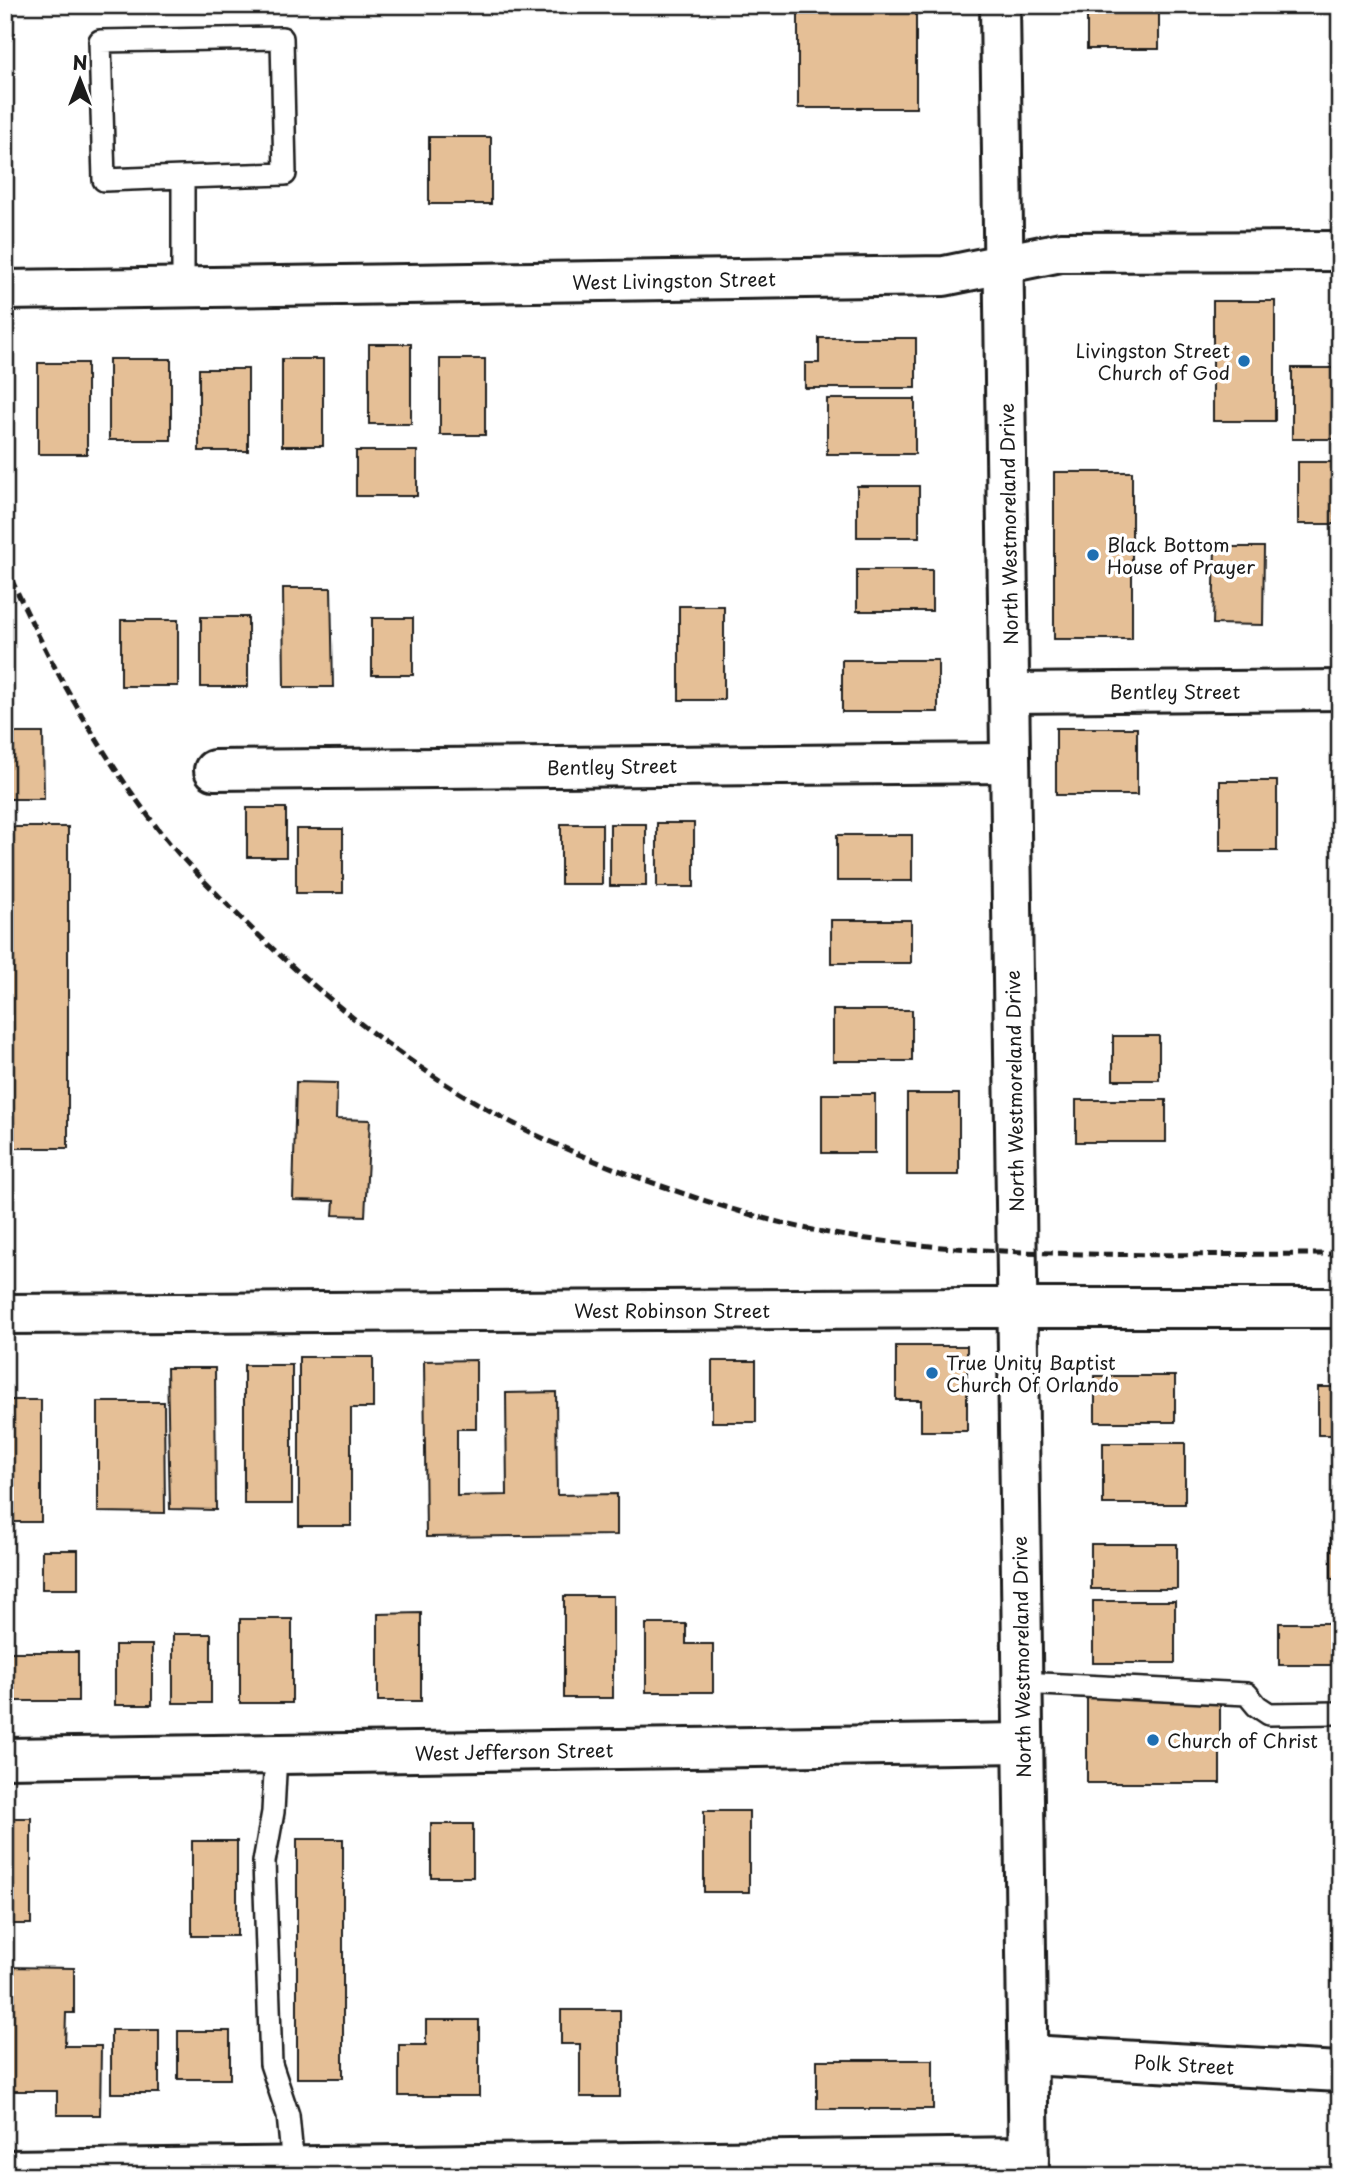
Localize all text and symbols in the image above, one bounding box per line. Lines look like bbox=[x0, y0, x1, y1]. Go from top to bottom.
north arrow bbox=[46, 46, 116, 116]
text: N bbox=[72, 48, 88, 76]
street label: West Livingston Street bbox=[572, 264, 776, 296]
place label: Livingston Street Church of God bbox=[1076, 336, 1230, 386]
marker: Livingston Street Church of God bbox=[1236, 353, 1252, 369]
street label: North Westmoreland Drive bbox=[992, 403, 1024, 645]
place label: Black Bottom House of Prayer bbox=[1107, 530, 1255, 580]
marker: Black Bottom House of Prayer bbox=[1085, 547, 1101, 563]
street label: Bentley Street bbox=[1110, 677, 1240, 705]
street label: Bentley Street bbox=[547, 751, 678, 781]
street label: North Westmoreland Drive bbox=[998, 970, 1030, 1212]
street label: West Robinson Street bbox=[574, 1296, 770, 1324]
place label: True Unity Baptist Church Of Orlando bbox=[946, 1348, 1119, 1398]
marker: True Unity Baptist Church Of Orlando bbox=[924, 1365, 940, 1381]
street label: North Westmoreland Drive bbox=[1005, 1536, 1037, 1778]
place label: Church of Christ bbox=[1167, 1726, 1318, 1754]
marker: Church of Christ bbox=[1145, 1732, 1161, 1748]
street label: West Jefferson Street bbox=[414, 1735, 614, 1767]
street label: Polk Street bbox=[1133, 2047, 1235, 2081]

